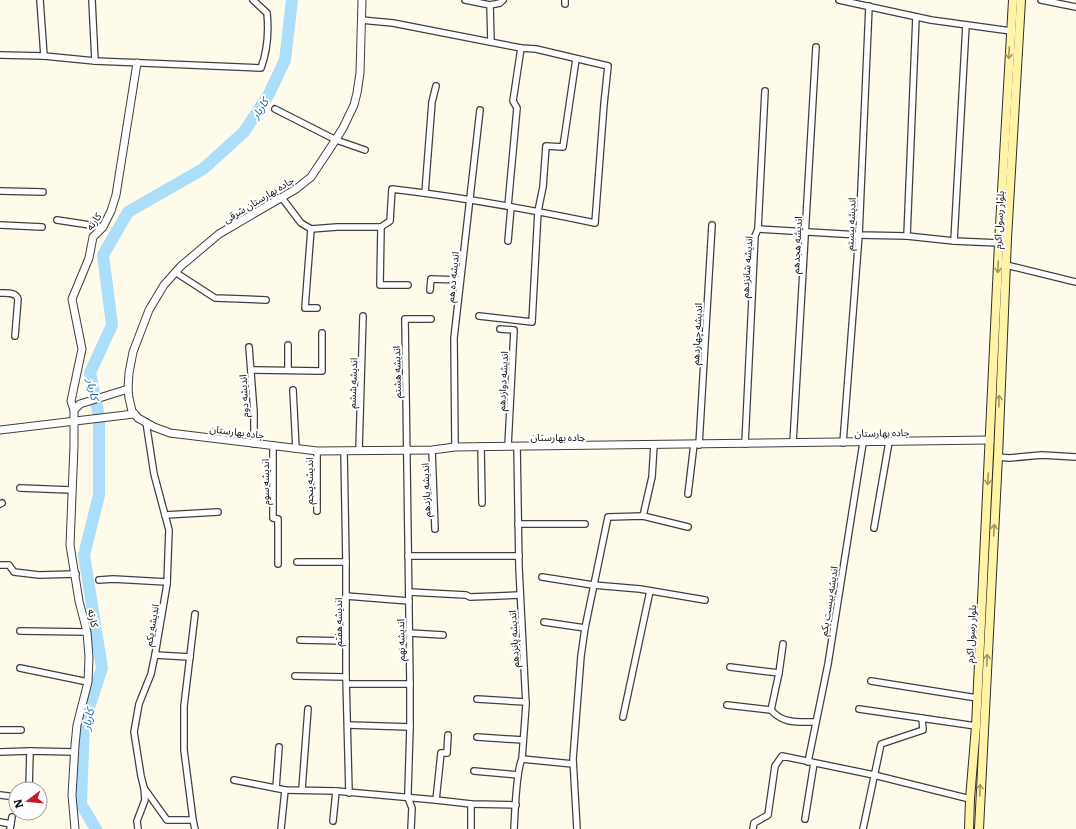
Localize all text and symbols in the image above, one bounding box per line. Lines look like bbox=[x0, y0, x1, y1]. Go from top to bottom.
one-way arrow bbox=[1006, 46, 1013, 59]
water label: کاربار bbox=[246, 93, 273, 122]
street label: جاده بهارستان شرقی bbox=[220, 172, 296, 226]
street label: بلوار رسول اکرم bbox=[989, 190, 1009, 250]
street label: اندیشه بیستم bbox=[841, 197, 860, 251]
street label: کارته bbox=[82, 208, 105, 233]
street label: اندیشه هجدهم bbox=[787, 216, 806, 274]
street label: اندیشه شانزدهم bbox=[736, 236, 757, 299]
street label: اندیشه ده هم bbox=[442, 251, 463, 303]
one-way arrow bbox=[995, 260, 1002, 273]
street label: اندیشه چهاردهم bbox=[687, 303, 706, 365]
street label: اندیشه هشتم bbox=[388, 346, 405, 398]
street label: اندیشه دوازدهم bbox=[493, 351, 512, 411]
street label: اندیشه ششم bbox=[344, 357, 361, 409]
street label: اندیشه دوم bbox=[234, 374, 254, 418]
water label: کاربار bbox=[84, 376, 105, 404]
one-way arrow bbox=[996, 395, 1003, 408]
street label: جاده بهارستان bbox=[209, 420, 265, 442]
street label: جاده بهارستان bbox=[854, 424, 910, 440]
street label: جاده بهارستان bbox=[531, 429, 586, 444]
street label: اندیشه پنجم bbox=[301, 457, 317, 505]
street label: اندیشه سوم bbox=[257, 459, 274, 505]
street label: اندیشه یازدهم bbox=[417, 463, 434, 517]
one-way arrow bbox=[984, 472, 992, 485]
one-way arrow bbox=[990, 524, 997, 537]
street label: اندیشه بیست یکم bbox=[815, 565, 842, 637]
street label: اندیشه هفتم bbox=[330, 598, 346, 646]
street label: اندیشه یکم bbox=[140, 603, 163, 647]
street label: بلوار رسول اکرم bbox=[961, 604, 981, 664]
street label: کارته bbox=[85, 608, 103, 629]
street label: اندیشه پانزدهم bbox=[504, 610, 523, 668]
street label: اندیشه نهم bbox=[392, 619, 409, 661]
one-way arrow bbox=[983, 654, 990, 667]
water label: کاربار bbox=[77, 704, 98, 732]
north arrow bbox=[8, 781, 48, 821]
one-way arrow bbox=[977, 784, 984, 797]
text: N bbox=[8, 797, 26, 811]

